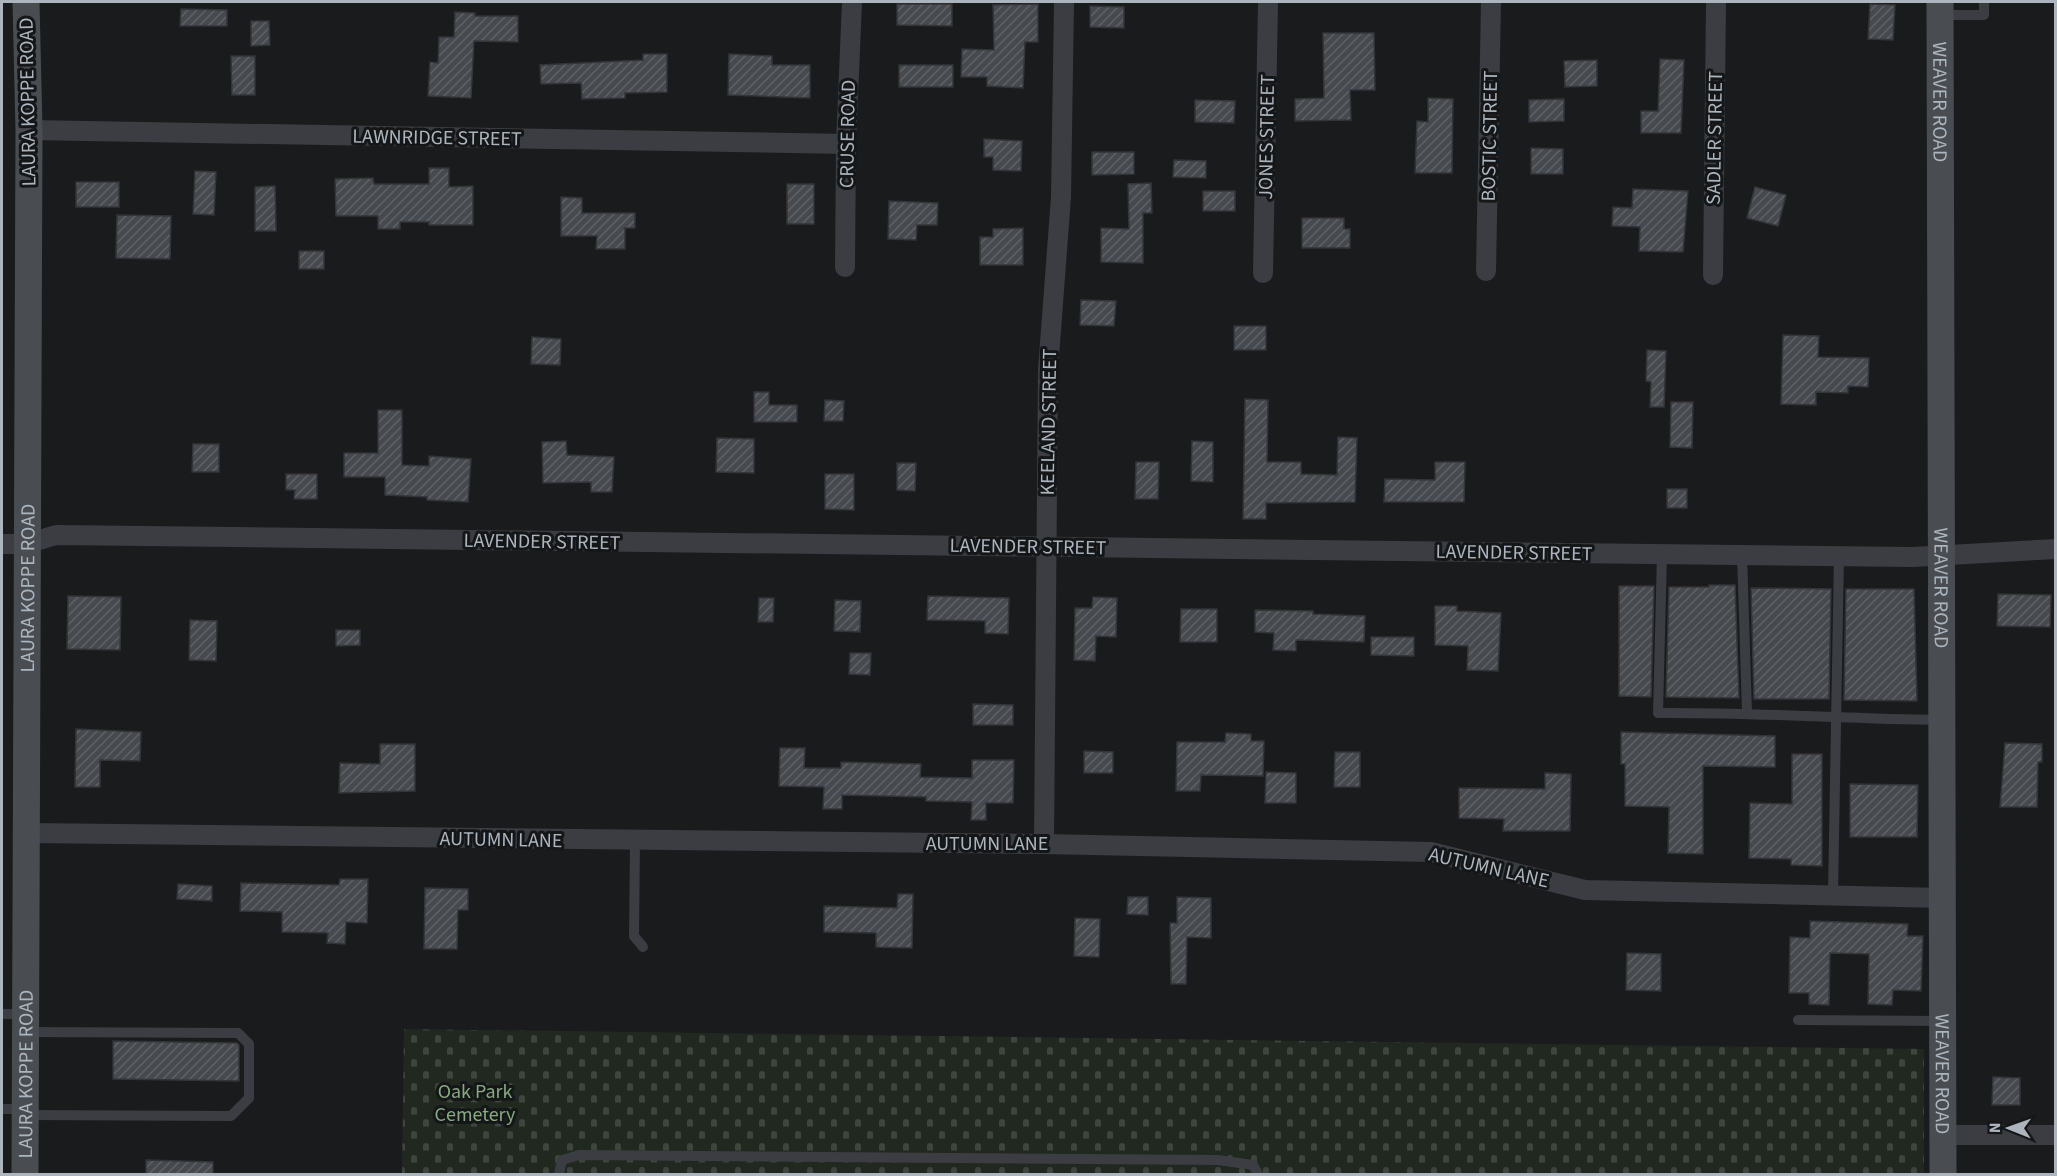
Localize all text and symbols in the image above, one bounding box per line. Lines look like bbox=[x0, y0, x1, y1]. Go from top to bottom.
street label: LAURA KOPPE ROAD bbox=[13, 17, 43, 187]
street label: WEAVER ROAD bbox=[1925, 42, 1953, 162]
street label: BOSTIC STREET bbox=[1475, 70, 1505, 202]
street label: SADLER STREET bbox=[1700, 71, 1730, 205]
street label: JONES STREET bbox=[1252, 74, 1282, 200]
street label: CRUSE ROAD bbox=[833, 80, 863, 188]
street label: LAWNRIDGE STREET bbox=[352, 123, 522, 153]
street label: KEELAND STREET bbox=[1034, 348, 1064, 496]
street label: LAURA KOPPE ROAD bbox=[14, 504, 43, 672]
street label: LAVENDER STREET bbox=[463, 527, 621, 557]
street label: WEAVER ROAD bbox=[1926, 528, 1955, 648]
street label: LAVENDER STREET bbox=[949, 532, 1107, 562]
street label: LAVENDER STREET bbox=[1435, 538, 1593, 568]
street label: AUTUMN LANE bbox=[439, 825, 563, 855]
street label: AUTUMN LANE bbox=[926, 830, 1048, 858]
street label: AUTUMN LANE bbox=[1426, 841, 1552, 895]
street label: LAURA KOPPE ROAD bbox=[12, 990, 41, 1158]
street label: WEAVER ROAD bbox=[1928, 1014, 1956, 1134]
park label: Oak Park Cemetery bbox=[435, 1078, 516, 1129]
north arrow bbox=[1979, 1098, 2039, 1158]
text: N bbox=[1984, 1122, 2006, 1133]

